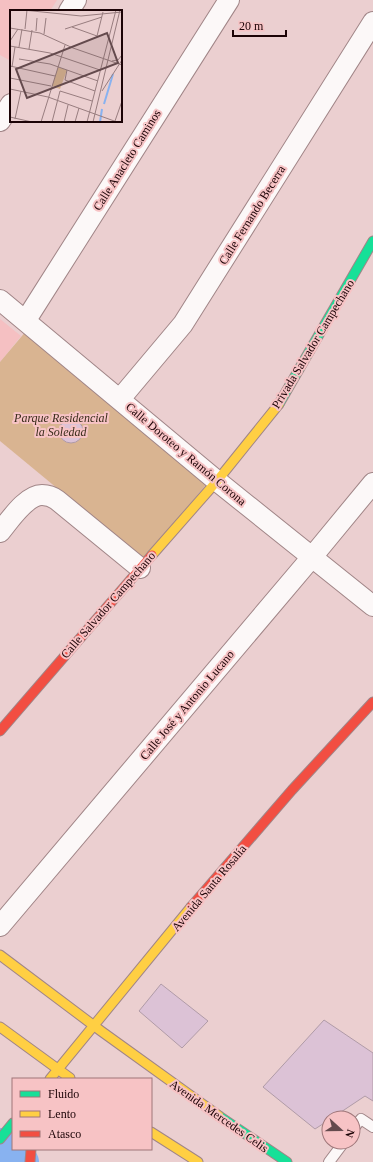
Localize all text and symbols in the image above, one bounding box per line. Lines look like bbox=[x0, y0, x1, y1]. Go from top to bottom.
inset map bbox=[10, 10, 122, 122]
scale bar bbox=[233, 12, 286, 38]
text: 20 m bbox=[239, 19, 264, 33]
street label: Calle Anacleto Caminos bbox=[90, 107, 164, 213]
street label: Calle Fernando Becerra bbox=[216, 162, 288, 267]
street label: Privada Salvador Campechano bbox=[269, 277, 357, 411]
street label: Calle Doroteo y Ramón Corona bbox=[123, 400, 249, 509]
park label: Parque Residencial la Soledad bbox=[13, 411, 109, 439]
street label: Calle Salvador Campechano bbox=[58, 549, 158, 661]
street label: Calle José y Antonio Lucano bbox=[137, 647, 237, 763]
street label: Avenida Santa Rosalía bbox=[169, 841, 250, 934]
street label: Avenida Mercedes Celis bbox=[167, 1077, 271, 1155]
legend bbox=[12, 1078, 152, 1150]
text: Fluido bbox=[48, 1087, 79, 1101]
text: Lento bbox=[48, 1107, 76, 1121]
north arrow bbox=[321, 1110, 361, 1150]
text: Atasco bbox=[48, 1127, 81, 1141]
text: N bbox=[343, 1128, 357, 1139]

